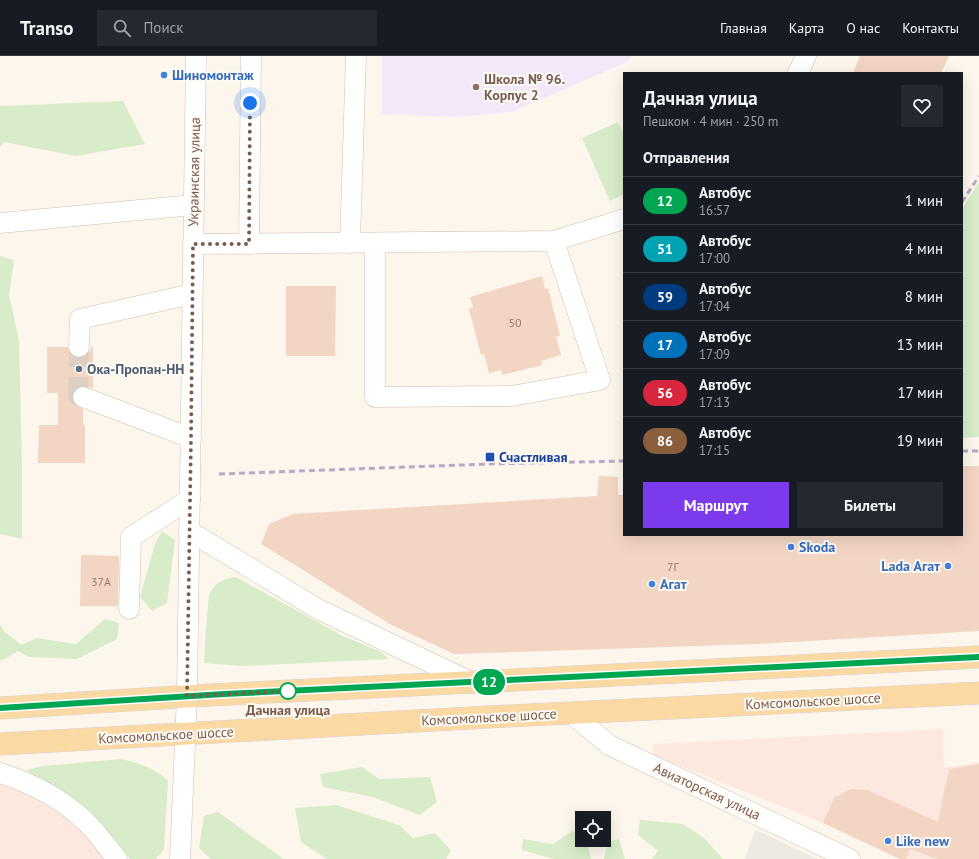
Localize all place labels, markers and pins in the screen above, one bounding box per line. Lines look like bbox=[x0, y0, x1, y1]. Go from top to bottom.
place label: Шиномонтаж bbox=[172, 66, 254, 84]
marker: Шиномонтаж bbox=[159, 70, 169, 80]
place label: Школа № 96. Корпус 2 bbox=[484, 70, 565, 104]
marker: Школа № 96. Корпус 2 bbox=[471, 82, 481, 92]
place label: Ока-Пропан-НН bbox=[87, 360, 184, 378]
marker: Ока-Пропан-НН bbox=[74, 364, 84, 374]
place label: Счастливая bbox=[499, 448, 568, 466]
marker: Счастливая bbox=[484, 451, 496, 463]
place label: Skoda bbox=[799, 538, 835, 556]
marker: Skoda bbox=[786, 542, 796, 552]
place label: Lada Агат bbox=[881, 557, 940, 575]
marker: Lada Агат bbox=[943, 561, 953, 571]
place label: Агат bbox=[660, 575, 687, 593]
marker: Агат bbox=[647, 579, 657, 589]
marker: Дачная улица bbox=[279, 682, 297, 700]
place label: Дачная улица bbox=[246, 701, 330, 719]
place label: Like new bbox=[896, 832, 950, 850]
marker: Like new bbox=[883, 836, 893, 846]

